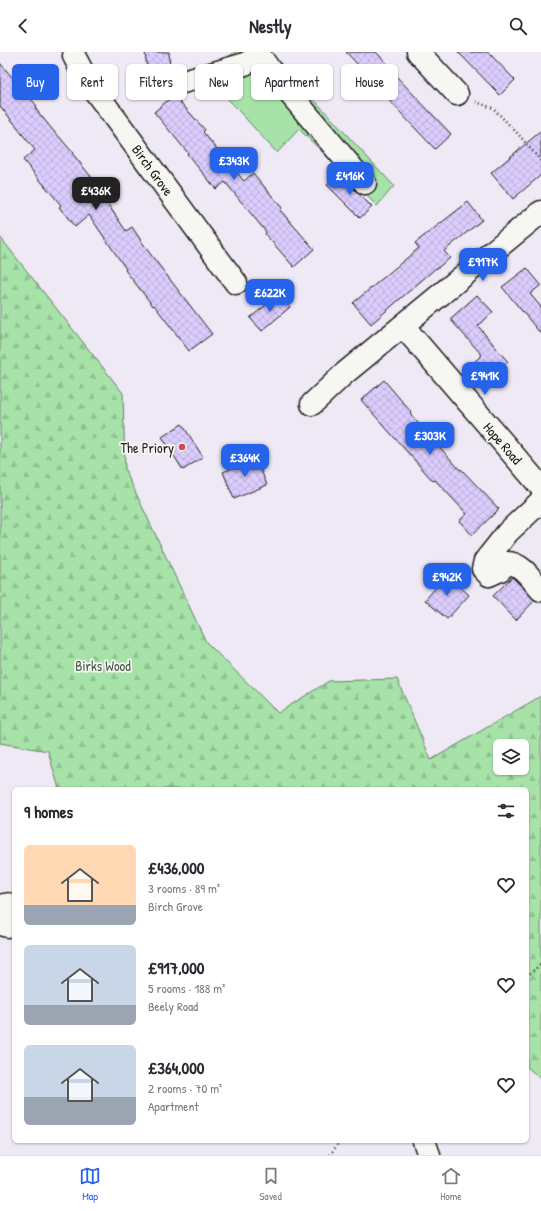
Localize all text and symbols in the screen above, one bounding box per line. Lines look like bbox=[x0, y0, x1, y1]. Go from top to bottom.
text: Nestly bbox=[249, 14, 292, 39]
icon: back bbox=[12, 15, 34, 37]
icon: search bbox=[507, 15, 529, 37]
chip: Buy bbox=[12, 64, 59, 100]
chip: Rent bbox=[67, 64, 118, 100]
chip: Filters bbox=[126, 64, 187, 100]
chip: New bbox=[195, 64, 243, 100]
chip: Apartment bbox=[251, 64, 333, 100]
chip: House bbox=[341, 64, 398, 100]
street label: Birch Grove bbox=[128, 141, 178, 200]
pin: £343K bbox=[206, 147, 262, 181]
text: £343K bbox=[219, 151, 249, 169]
pin: £416K bbox=[322, 162, 378, 196]
text: £416K bbox=[336, 166, 364, 184]
pin: £436K bbox=[68, 177, 124, 211]
text: £436K bbox=[81, 181, 111, 199]
pin: £917K bbox=[455, 248, 511, 282]
text: £917K bbox=[468, 252, 498, 270]
pin: £622K bbox=[242, 279, 298, 313]
text: £622K bbox=[254, 283, 286, 301]
pin: £941K bbox=[457, 362, 513, 396]
text: £941K bbox=[471, 366, 499, 384]
street label: Hope Road bbox=[479, 418, 527, 469]
pin: £303K bbox=[402, 422, 458, 456]
text: £303K bbox=[414, 426, 446, 444]
place label: The Priory bbox=[121, 438, 174, 458]
marker: The Priory bbox=[177, 442, 187, 452]
pin: £364K bbox=[217, 444, 273, 478]
text: £364K bbox=[230, 448, 260, 466]
pin: £942K bbox=[419, 563, 475, 597]
text: £942K bbox=[432, 567, 462, 585]
park label: Birks Wood bbox=[75, 656, 131, 675]
map controls bbox=[493, 739, 529, 775]
button: layers bbox=[493, 739, 529, 775]
text: 9 homes bbox=[24, 800, 73, 823]
icon: filters bbox=[495, 800, 517, 822]
text: £436,000 bbox=[148, 856, 204, 879]
icon: home bbox=[56, 861, 104, 909]
icon: heart bbox=[495, 874, 517, 896]
text: 3 rooms · 89 m² bbox=[148, 879, 220, 897]
text: Birch Grove bbox=[148, 897, 203, 915]
text: £917,000 bbox=[148, 956, 204, 979]
icon: home bbox=[56, 961, 104, 1009]
icon: heart bbox=[495, 974, 517, 996]
text: 5 rooms · 188 m² bbox=[148, 979, 225, 997]
text: Beely Road bbox=[148, 997, 198, 1015]
text: £364,000 bbox=[148, 1056, 204, 1079]
icon: home bbox=[56, 1061, 104, 1109]
icon: heart bbox=[495, 1074, 517, 1096]
text: 2 rooms · 70 m² bbox=[148, 1079, 222, 1097]
text: Apartment bbox=[148, 1097, 199, 1115]
tab: Map bbox=[79, 1165, 101, 1203]
tab: Saved bbox=[259, 1165, 282, 1203]
tab: Home bbox=[440, 1165, 462, 1203]

